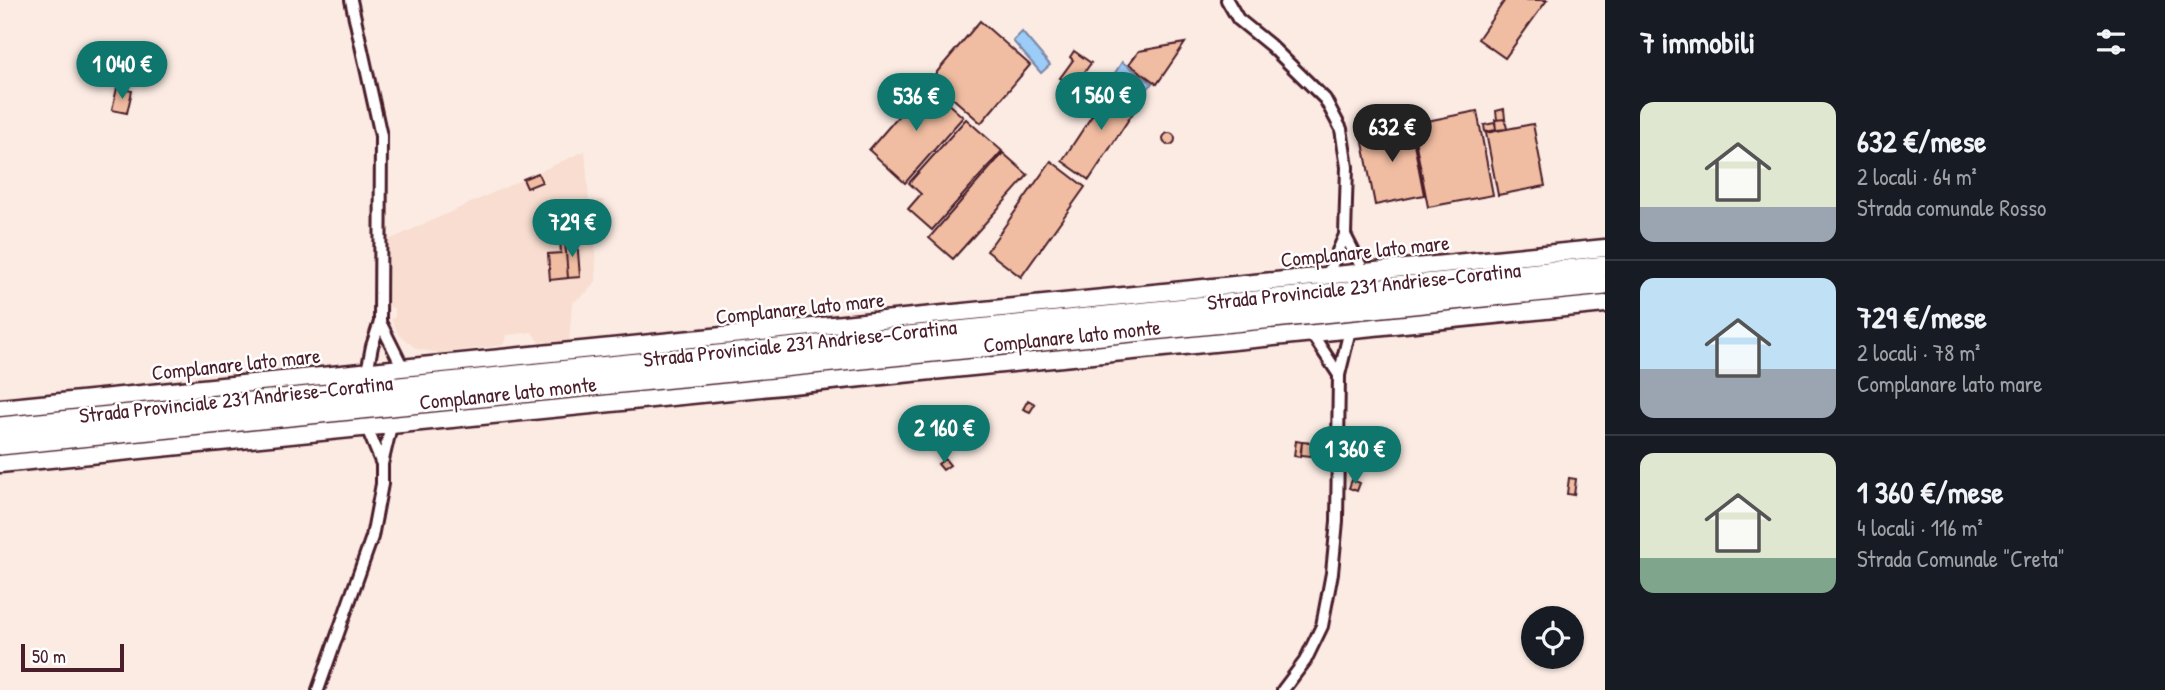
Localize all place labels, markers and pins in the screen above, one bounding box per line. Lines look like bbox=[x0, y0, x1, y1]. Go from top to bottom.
pin: 1 040 € bbox=[57, 42, 187, 101]
pin: 1 560 € bbox=[1036, 72, 1166, 132]
pin: 536 € bbox=[867, 74, 965, 133]
pin: 632 € bbox=[1343, 104, 1441, 164]
pin: 729 € bbox=[523, 200, 621, 259]
pin: 2 160 € bbox=[879, 406, 1009, 465]
pin: 1 360 € bbox=[1290, 426, 1420, 486]

